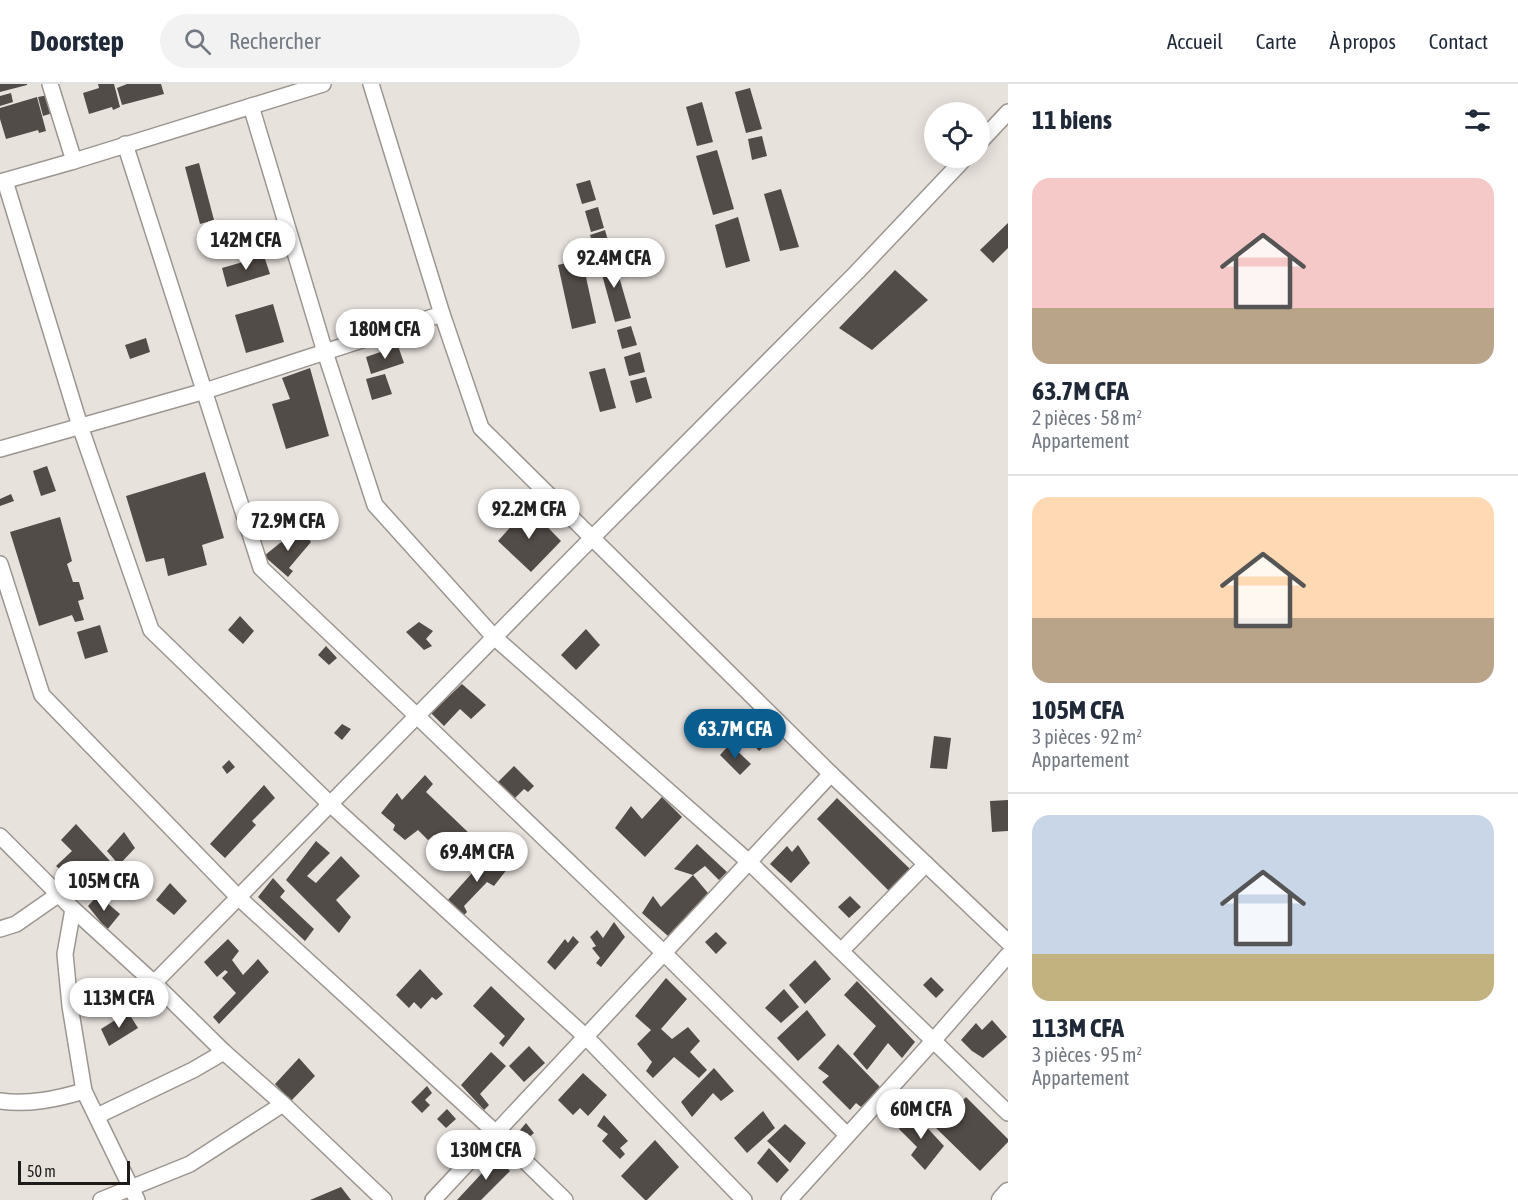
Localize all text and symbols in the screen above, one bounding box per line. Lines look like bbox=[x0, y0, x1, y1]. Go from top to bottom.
search box bbox=[160, 14, 580, 68]
text: Doorstep bbox=[30, 25, 124, 57]
icon: search bbox=[181, 25, 214, 58]
text: Rechercher bbox=[229, 28, 320, 54]
text: Accueil bbox=[1167, 29, 1223, 53]
text: Carte bbox=[1256, 29, 1296, 53]
text: À propos bbox=[1329, 29, 1396, 53]
text: Contact bbox=[1429, 29, 1488, 53]
map controls bbox=[924, 102, 990, 168]
button: locate bbox=[924, 102, 990, 168]
icon: filters bbox=[1461, 104, 1494, 137]
text: 11 biens bbox=[1032, 105, 1112, 135]
icon: home bbox=[1209, 217, 1317, 325]
pin: 142M CFA bbox=[184, 220, 308, 271]
text: 142M CFA bbox=[211, 228, 281, 251]
pin: 92.4M CFA bbox=[545, 238, 683, 289]
text: 92.4M CFA bbox=[577, 246, 651, 269]
pin: 180M CFA bbox=[323, 309, 447, 360]
text: 180M CFA bbox=[350, 317, 420, 340]
text: 63.7M CFA bbox=[1032, 376, 1129, 406]
text: 2 pièces · 58 m² bbox=[1032, 406, 1142, 429]
text: Appartement bbox=[1032, 429, 1129, 452]
pin: 92.2M CFA bbox=[460, 489, 598, 540]
text: 92.2M CFA bbox=[492, 497, 566, 520]
pin: 72.9M CFA bbox=[219, 501, 357, 552]
text: 72.9M CFA bbox=[251, 509, 325, 532]
icon: home bbox=[1209, 536, 1317, 644]
text: 105M CFA bbox=[1032, 695, 1124, 725]
pin: 63.7M CFA bbox=[666, 709, 804, 760]
text: 63.7M CFA bbox=[698, 717, 772, 740]
text: 3 pièces · 92 m² bbox=[1032, 725, 1142, 748]
text: Appartement bbox=[1032, 748, 1129, 771]
pin: 69.4M CFA bbox=[408, 832, 546, 883]
text: 69.4M CFA bbox=[440, 840, 514, 863]
icon: home bbox=[1209, 854, 1317, 962]
pin: 105M CFA bbox=[42, 861, 166, 912]
text: 105M CFA bbox=[69, 869, 139, 892]
pin: 113M CFA bbox=[57, 978, 181, 1029]
text: 113M CFA bbox=[84, 986, 154, 1009]
text: 113M CFA bbox=[1032, 1013, 1124, 1043]
text: 3 pièces · 95 m² bbox=[1032, 1043, 1142, 1066]
text: Appartement bbox=[1032, 1066, 1129, 1089]
pin: 60M CFA bbox=[866, 1089, 976, 1140]
text: 60M CFA bbox=[890, 1097, 952, 1120]
pin: 130M CFA bbox=[424, 1130, 548, 1181]
text: 130M CFA bbox=[451, 1138, 521, 1161]
scale bar bbox=[18, 1158, 130, 1186]
text: 50 m bbox=[27, 1162, 56, 1180]

